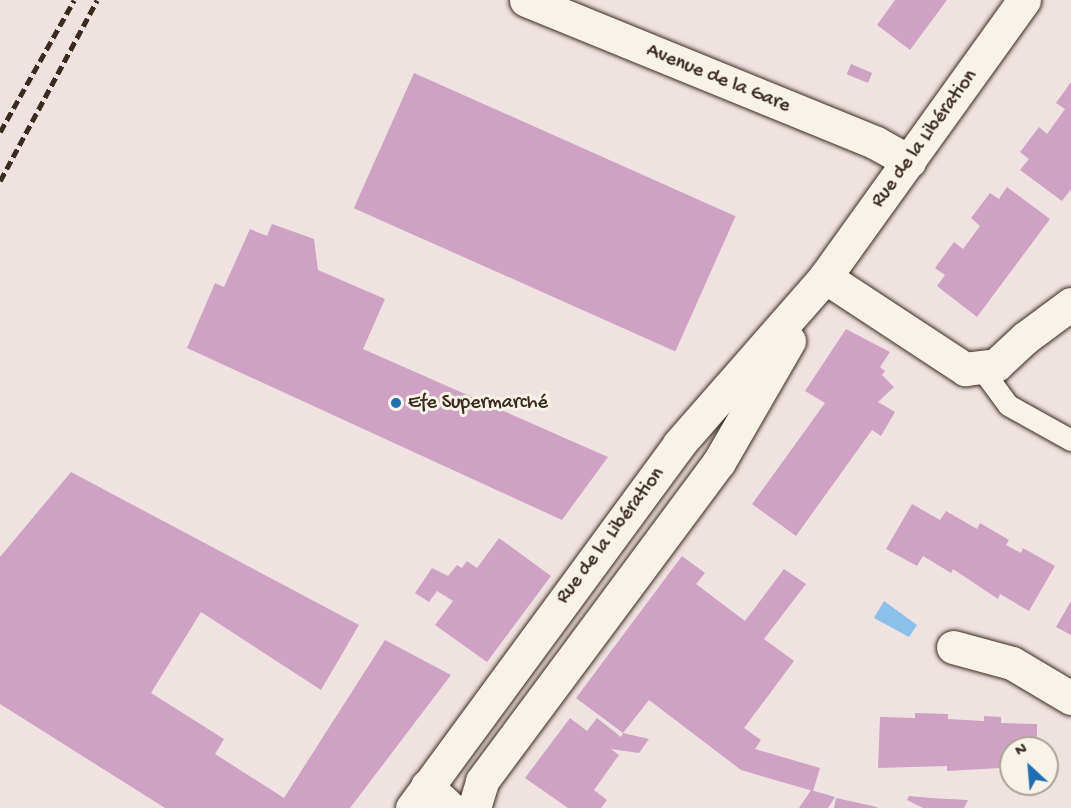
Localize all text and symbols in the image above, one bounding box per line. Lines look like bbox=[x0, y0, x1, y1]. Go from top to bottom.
street label: Avenue de la Gare bbox=[643, 39, 793, 119]
street label: Rue de la Libération bbox=[867, 65, 983, 213]
place label: Efe Supermarché bbox=[408, 391, 548, 415]
marker: Efe Supermarché bbox=[389, 396, 403, 410]
street label: Rue de la Libération bbox=[552, 463, 670, 609]
north arrow bbox=[999, 736, 1059, 796]
text: N bbox=[1013, 740, 1031, 762]

